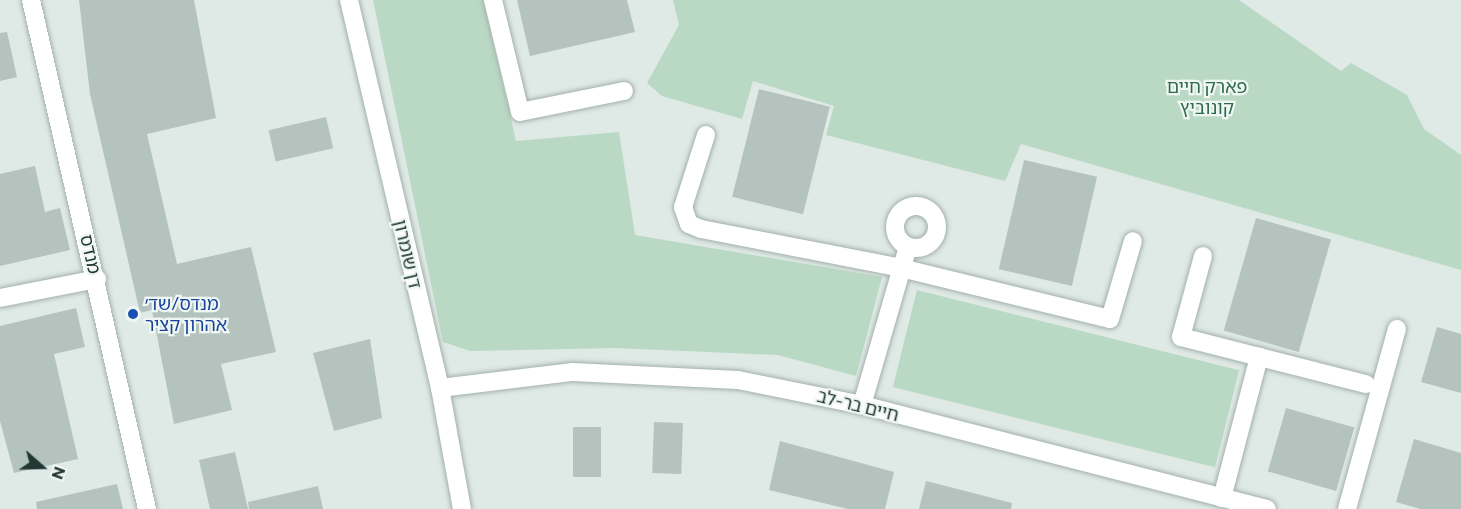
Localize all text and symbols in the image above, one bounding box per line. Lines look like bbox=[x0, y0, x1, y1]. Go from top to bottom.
park label: פארק חיים קונוביץ bbox=[1167, 76, 1247, 118]
street label: דן שומרון bbox=[390, 217, 426, 291]
street label: מנדס bbox=[76, 232, 106, 276]
place label: מנדס/שד׳ אהרון קציר bbox=[145, 293, 227, 336]
marker: מנדס/שד׳ אהרון קציר bbox=[126, 307, 140, 321]
street label: חיים בר-לב bbox=[815, 384, 901, 426]
north arrow bbox=[12, 437, 72, 497]
text: N bbox=[48, 464, 70, 482]

